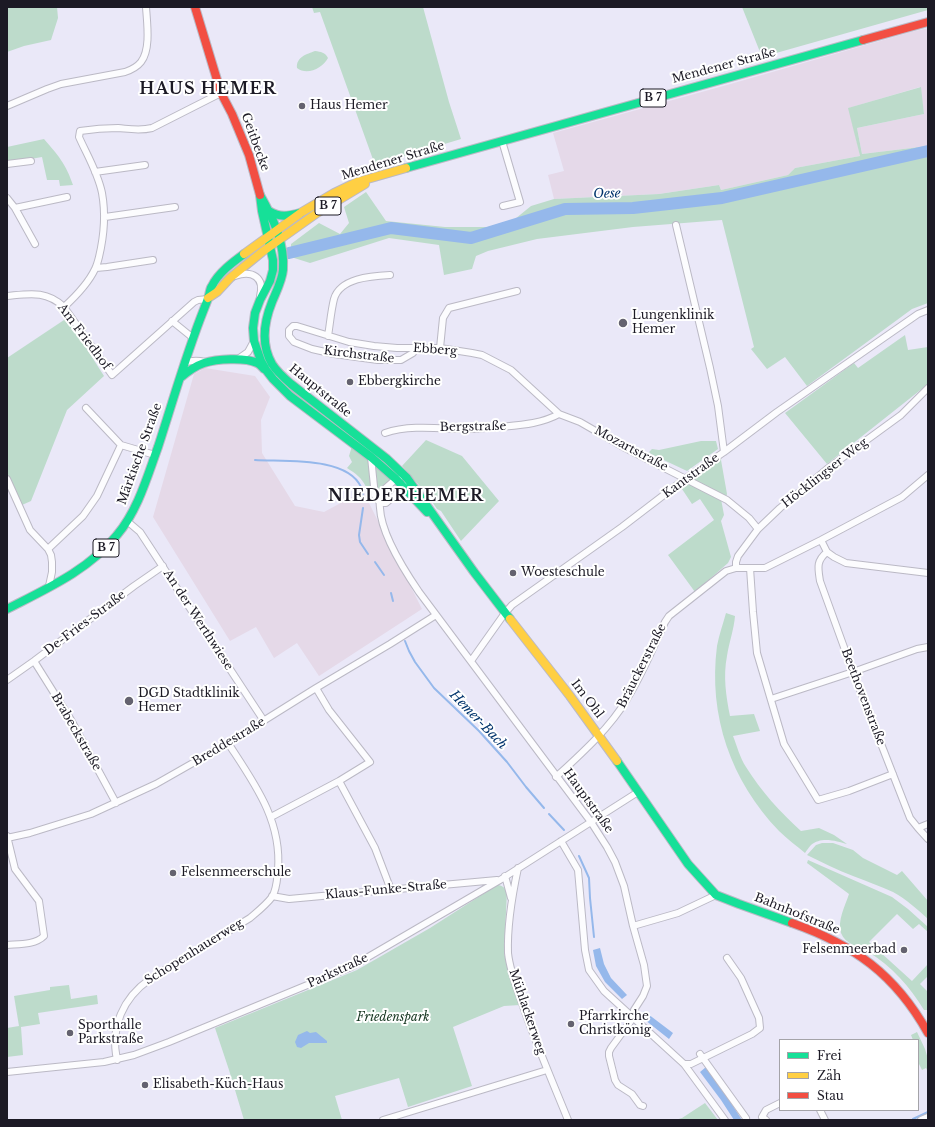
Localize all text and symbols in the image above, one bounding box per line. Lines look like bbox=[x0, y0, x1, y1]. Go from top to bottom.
street label: Mendener Straße bbox=[671, 45, 777, 87]
district label: HAUS HEMER bbox=[139, 79, 277, 99]
road number: B 7 bbox=[640, 89, 666, 107]
place label: Haus Hemer bbox=[310, 99, 388, 113]
marker: Haus Hemer bbox=[297, 101, 307, 111]
street label: Geitbecke bbox=[238, 111, 272, 173]
street label: Mendener Straße bbox=[340, 138, 446, 184]
water label: Oese bbox=[593, 186, 621, 202]
road number: B 7 bbox=[315, 197, 341, 215]
street label: Am Friedhof bbox=[54, 301, 114, 373]
place label: Lungenklinik Hemer bbox=[632, 309, 714, 337]
marker: Lungenklinik Hemer bbox=[617, 317, 629, 329]
street label: Ebberg bbox=[412, 341, 458, 359]
street label: Kirchstraße bbox=[323, 344, 395, 366]
street label: Hauptstraße bbox=[286, 362, 354, 420]
place label: Ebbergkirche bbox=[358, 375, 441, 389]
marker: Ebbergkirche bbox=[345, 377, 355, 387]
street label: Märkische Straße bbox=[115, 401, 165, 507]
street label: Bergstraße bbox=[440, 419, 506, 435]
street label: Mozartstraße bbox=[592, 423, 670, 475]
street label: Höcklingser Weg bbox=[779, 435, 871, 511]
street label: Kantstraße bbox=[660, 451, 722, 501]
district label: NIEDERHEMER bbox=[328, 486, 484, 506]
road number: B 7 bbox=[93, 539, 119, 557]
place label: Woesteschule bbox=[521, 566, 605, 580]
street label: An der Werthwiese bbox=[160, 567, 236, 673]
marker: Woesteschule bbox=[508, 568, 518, 578]
street label: De-Fries-Straße bbox=[41, 588, 129, 658]
street label: Bräuckerstraße bbox=[614, 621, 670, 711]
street label: Beethovenstraße bbox=[838, 646, 888, 748]
street label: Im Ohl bbox=[568, 677, 606, 721]
place label: DGD Stadtklinik Hemer bbox=[138, 687, 240, 715]
water label: Hemer-Bach bbox=[446, 687, 510, 753]
street label: Brabeckstraße bbox=[48, 690, 104, 774]
marker: DGD Stadtklinik Hemer bbox=[123, 695, 135, 707]
street label: Breddestraße bbox=[190, 715, 268, 769]
street label: Hauptstraße bbox=[560, 766, 616, 836]
place label: Felsenmeerschule bbox=[181, 866, 291, 880]
marker: Felsenmeerschule bbox=[168, 868, 178, 878]
street label: Klaus-Funke-Straße bbox=[325, 878, 447, 902]
street label: Bahnhofstraße bbox=[752, 890, 842, 938]
street label: Schopenhauerweg bbox=[142, 916, 246, 988]
place label: Felsenmeerbad bbox=[802, 943, 896, 957]
marker: Felsenmeerbad bbox=[899, 945, 909, 955]
street label: Parkstraße bbox=[305, 951, 371, 991]
street label: Mühlackerweg bbox=[506, 967, 548, 1057]
place label: Pfarrkirche Christkönig bbox=[579, 1010, 651, 1038]
park label: Friedenspark bbox=[357, 1011, 429, 1025]
place label: Sporthalle Parkstraße bbox=[78, 1019, 143, 1047]
marker: Pfarrkirche Christkönig bbox=[566, 1019, 576, 1029]
marker: Sporthalle Parkstraße bbox=[65, 1028, 75, 1038]
legend bbox=[779, 1039, 919, 1111]
text: Frei bbox=[817, 1048, 842, 1063]
text: Zäh bbox=[817, 1068, 841, 1083]
place label: Elisabeth-Küch-Haus bbox=[153, 1078, 283, 1092]
marker: Elisabeth-Küch-Haus bbox=[140, 1080, 150, 1090]
text: Stau bbox=[817, 1088, 844, 1103]

